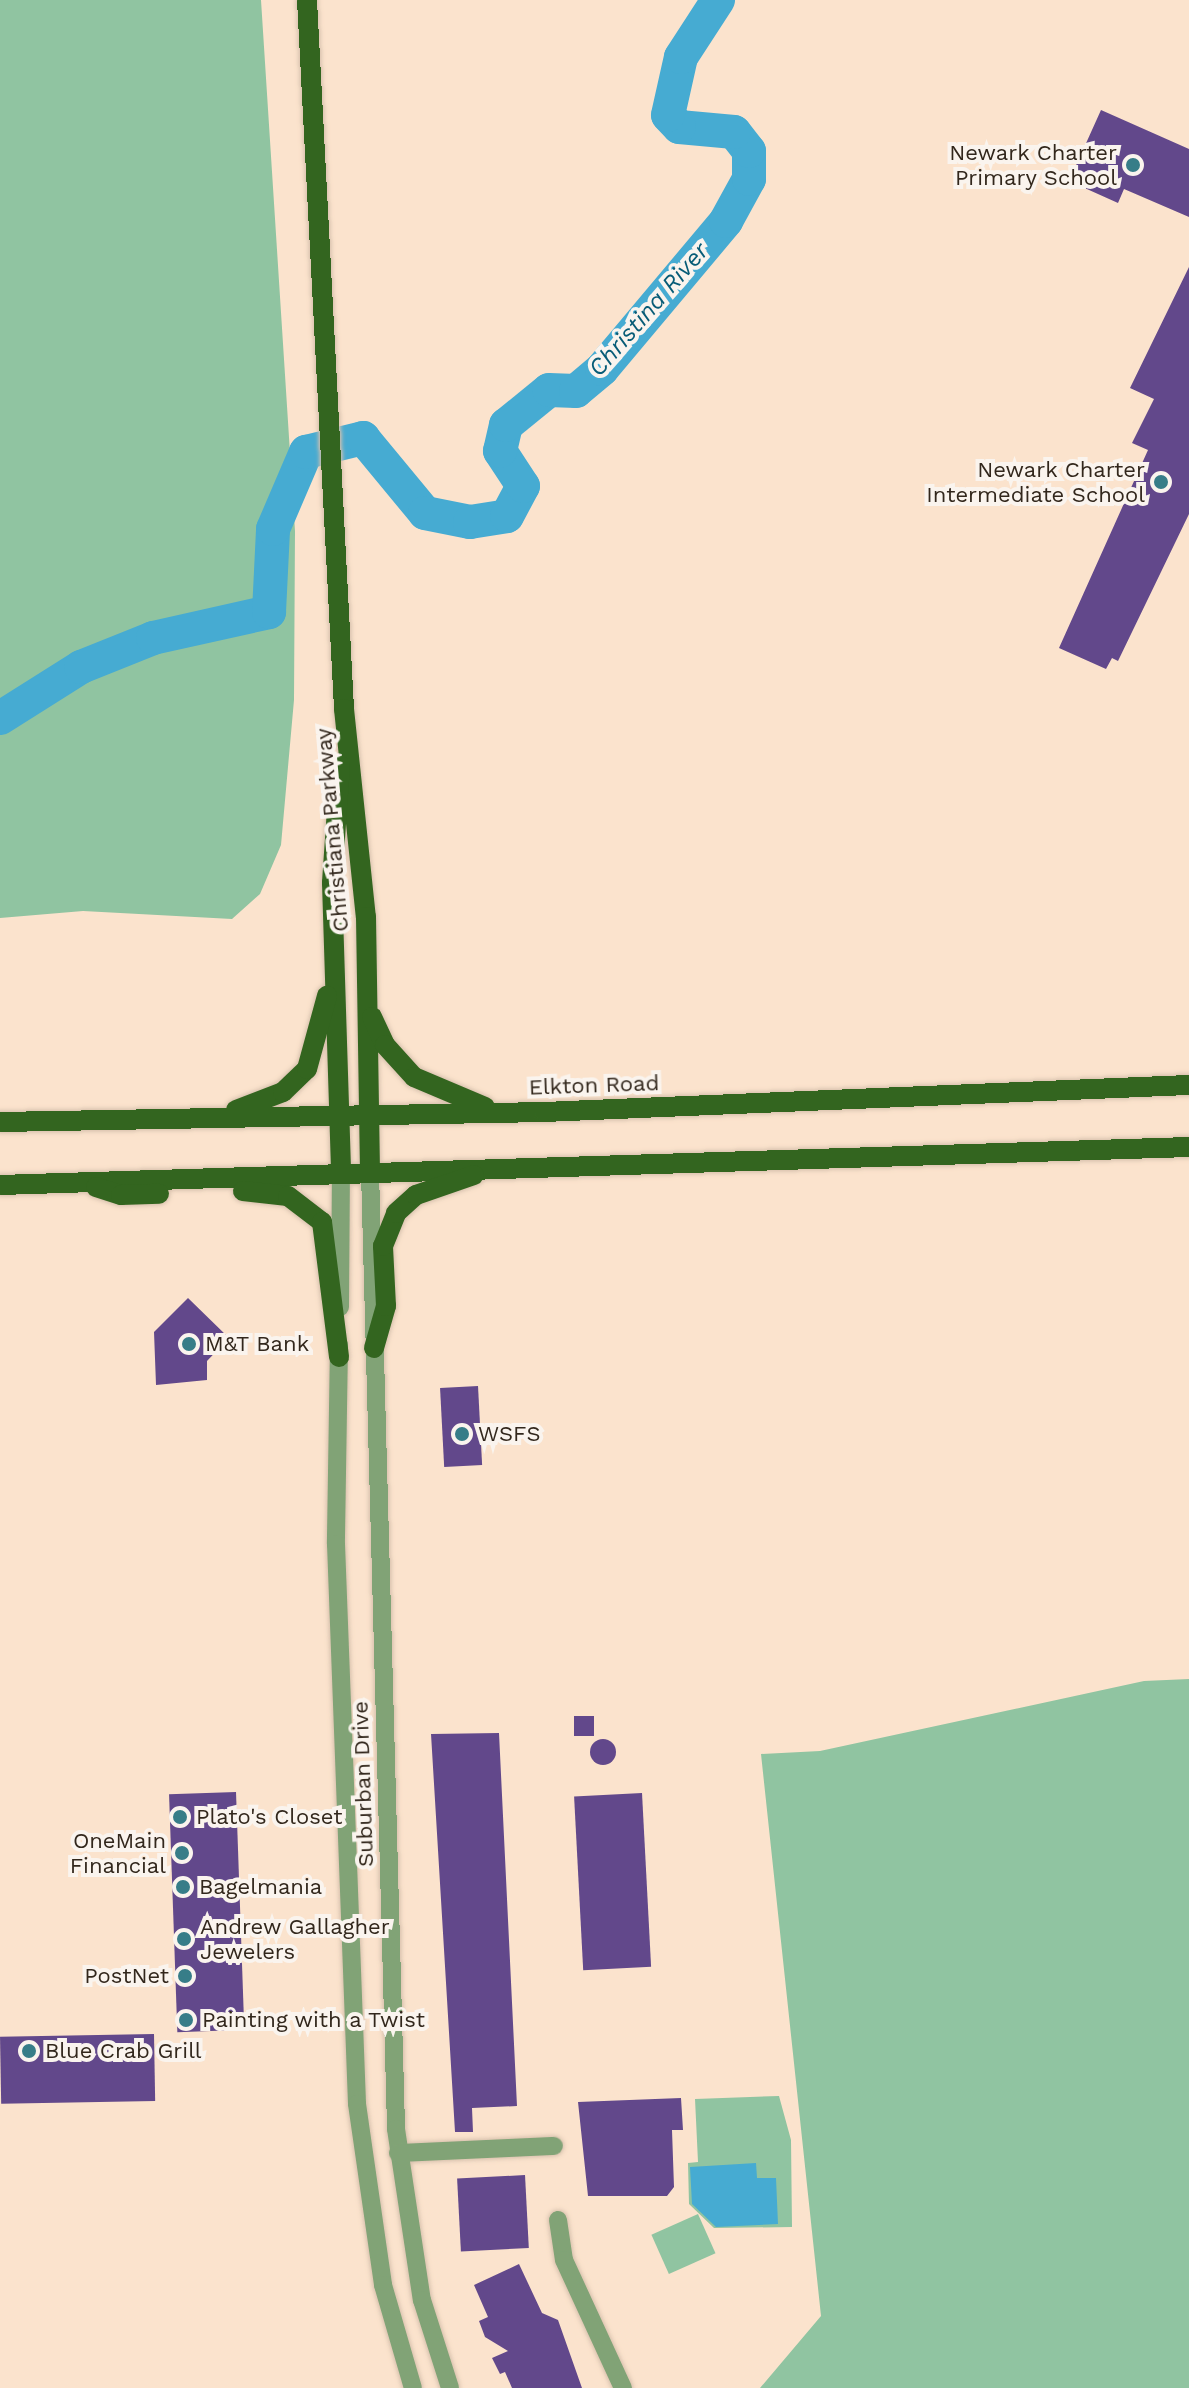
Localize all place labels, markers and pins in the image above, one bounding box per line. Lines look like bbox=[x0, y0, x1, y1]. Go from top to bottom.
place label: Newark Charter Primary School bbox=[949, 139, 1117, 190]
marker: Newark Charter Primary School bbox=[1124, 156, 1142, 174]
place label: Newark Charter Intermediate School bbox=[926, 456, 1145, 508]
marker: Newark Charter Intermediate School bbox=[1152, 473, 1170, 491]
place label: M&T Bank bbox=[205, 1331, 310, 1357]
marker: M&T Bank bbox=[180, 1335, 198, 1353]
place label: WSFS bbox=[478, 1421, 541, 1447]
marker: WSFS bbox=[453, 1425, 471, 1443]
place label: Plato's Closet bbox=[196, 1804, 342, 1830]
marker: Plato's Closet bbox=[171, 1808, 189, 1826]
place label: OneMain Financial bbox=[70, 1827, 166, 1878]
marker: OneMain Financial bbox=[173, 1844, 191, 1862]
place label: Bagelmania bbox=[199, 1874, 322, 1900]
marker: Bagelmania bbox=[174, 1878, 192, 1896]
place label: Andrew Gallagher Jewelers bbox=[200, 1913, 390, 1964]
marker: Andrew Gallagher Jewelers bbox=[175, 1930, 193, 1948]
place label: PostNet bbox=[84, 1963, 169, 1989]
marker: PostNet bbox=[176, 1967, 194, 1985]
place label: Painting with a Twist bbox=[202, 2007, 427, 2033]
marker: Painting with a Twist bbox=[177, 2011, 195, 2029]
place label: Blue Crab Grill bbox=[45, 2038, 202, 2064]
marker: Blue Crab Grill bbox=[20, 2042, 38, 2060]

